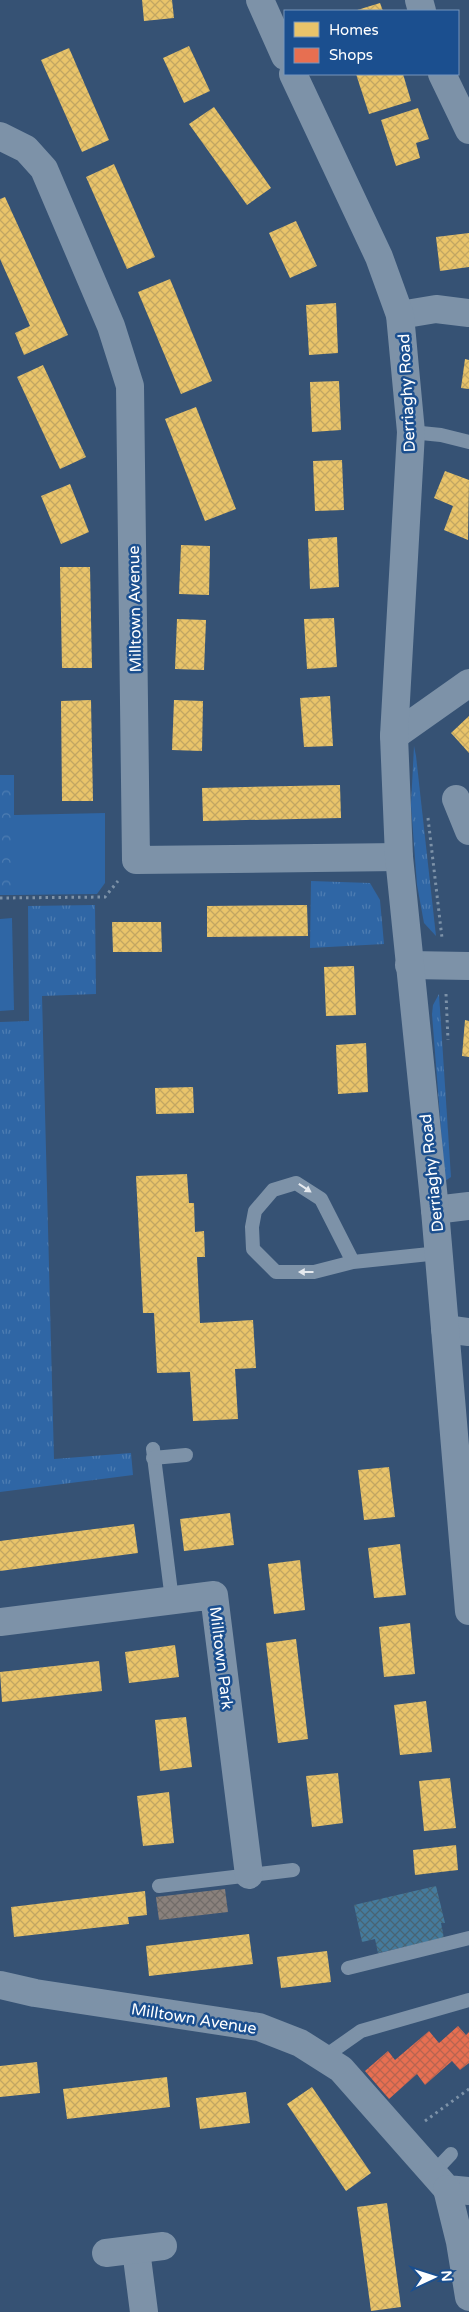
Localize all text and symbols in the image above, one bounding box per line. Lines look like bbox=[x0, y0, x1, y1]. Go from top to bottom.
legend bbox=[284, 10, 459, 75]
text: Homes bbox=[329, 21, 379, 39]
text: Shops bbox=[329, 46, 373, 64]
street label: Derriaghy Road bbox=[394, 333, 420, 453]
street label: Milltown Avenue bbox=[124, 545, 146, 673]
street label: Derriaghy Road bbox=[416, 1113, 448, 1233]
one-way arrow bbox=[298, 1184, 312, 1193]
one-way arrow bbox=[297, 1268, 313, 1276]
street label: Milltown Park bbox=[205, 1605, 237, 1711]
street label: Milltown Avenue bbox=[130, 1999, 258, 2039]
north arrow bbox=[409, 2252, 459, 2302]
text: N bbox=[438, 2270, 455, 2282]

